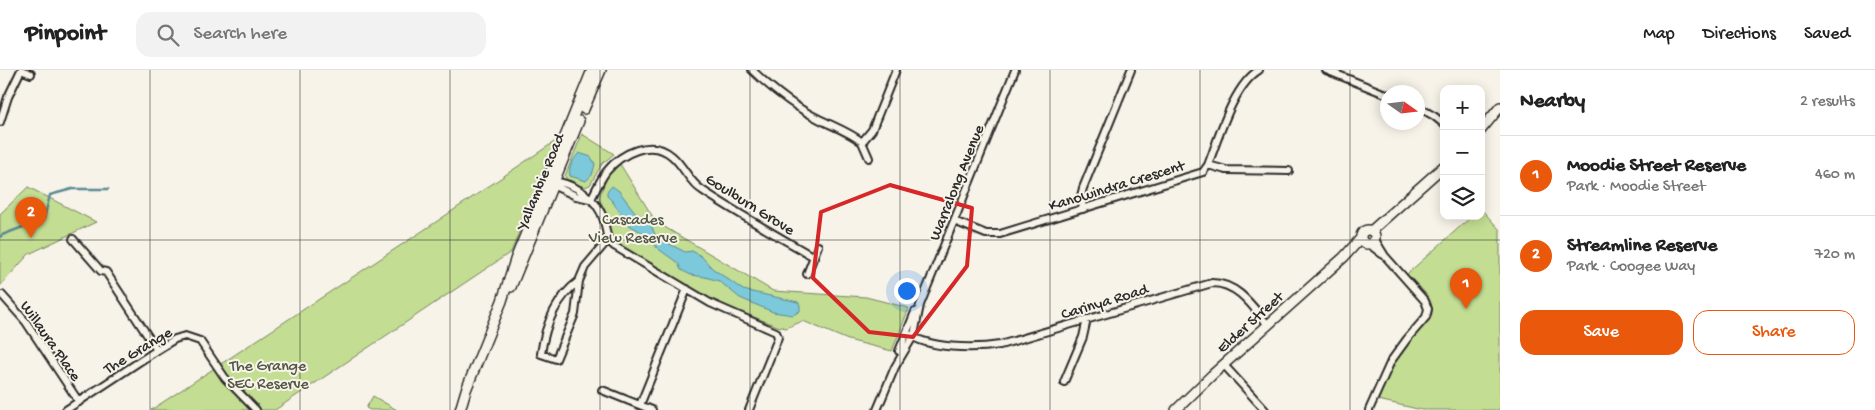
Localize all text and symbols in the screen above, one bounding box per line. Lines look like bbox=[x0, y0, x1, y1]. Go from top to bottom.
search box bbox=[136, 12, 486, 57]
text: Pinpoint bbox=[25, 20, 106, 49]
icon: search bbox=[154, 21, 182, 49]
text: Search here bbox=[194, 23, 287, 46]
text: Map bbox=[1643, 24, 1675, 45]
text: Directions bbox=[1703, 24, 1776, 45]
text: Saved bbox=[1804, 24, 1850, 45]
north arrow bbox=[1380, 85, 1425, 130]
map controls bbox=[1440, 85, 1485, 220]
button: + bbox=[1440, 85, 1485, 130]
text: Nearby bbox=[1520, 90, 1585, 115]
text: 2 results bbox=[1800, 93, 1855, 112]
street label: Warralong Avenue bbox=[926, 122, 990, 244]
street label: Yallambie Road bbox=[513, 130, 571, 235]
button: − bbox=[1440, 130, 1485, 175]
text: Moodie Street Reserve bbox=[1567, 155, 1746, 178]
street label: Kanowindra Crescent bbox=[1047, 157, 1189, 217]
text: 1 bbox=[1533, 166, 1539, 185]
text: 460 m bbox=[1815, 166, 1855, 185]
street label: Goulburn Grove bbox=[701, 171, 798, 241]
button: layers bbox=[1440, 175, 1485, 220]
text: Park · Moodie Street bbox=[1567, 178, 1705, 197]
pin: 2 bbox=[15, 197, 47, 238]
park label: Cascades View Reserve bbox=[588, 212, 678, 249]
text: Streamline Reserve bbox=[1567, 235, 1717, 258]
text: 2 bbox=[1532, 246, 1540, 265]
text: 720 m bbox=[1815, 246, 1855, 265]
text: Park · Coogee Way bbox=[1567, 258, 1695, 277]
pin: 1 bbox=[1450, 268, 1482, 309]
your location bbox=[894, 278, 920, 304]
street label: Carinya Road bbox=[1059, 281, 1152, 326]
street label: Elder Street bbox=[1214, 288, 1290, 359]
street label: Willaura Place bbox=[14, 298, 84, 386]
button: Save bbox=[1520, 310, 1683, 355]
button: Share bbox=[1693, 310, 1855, 355]
street label: The Grange bbox=[100, 324, 177, 380]
park label: The Grange SEC Reserve bbox=[227, 358, 310, 395]

